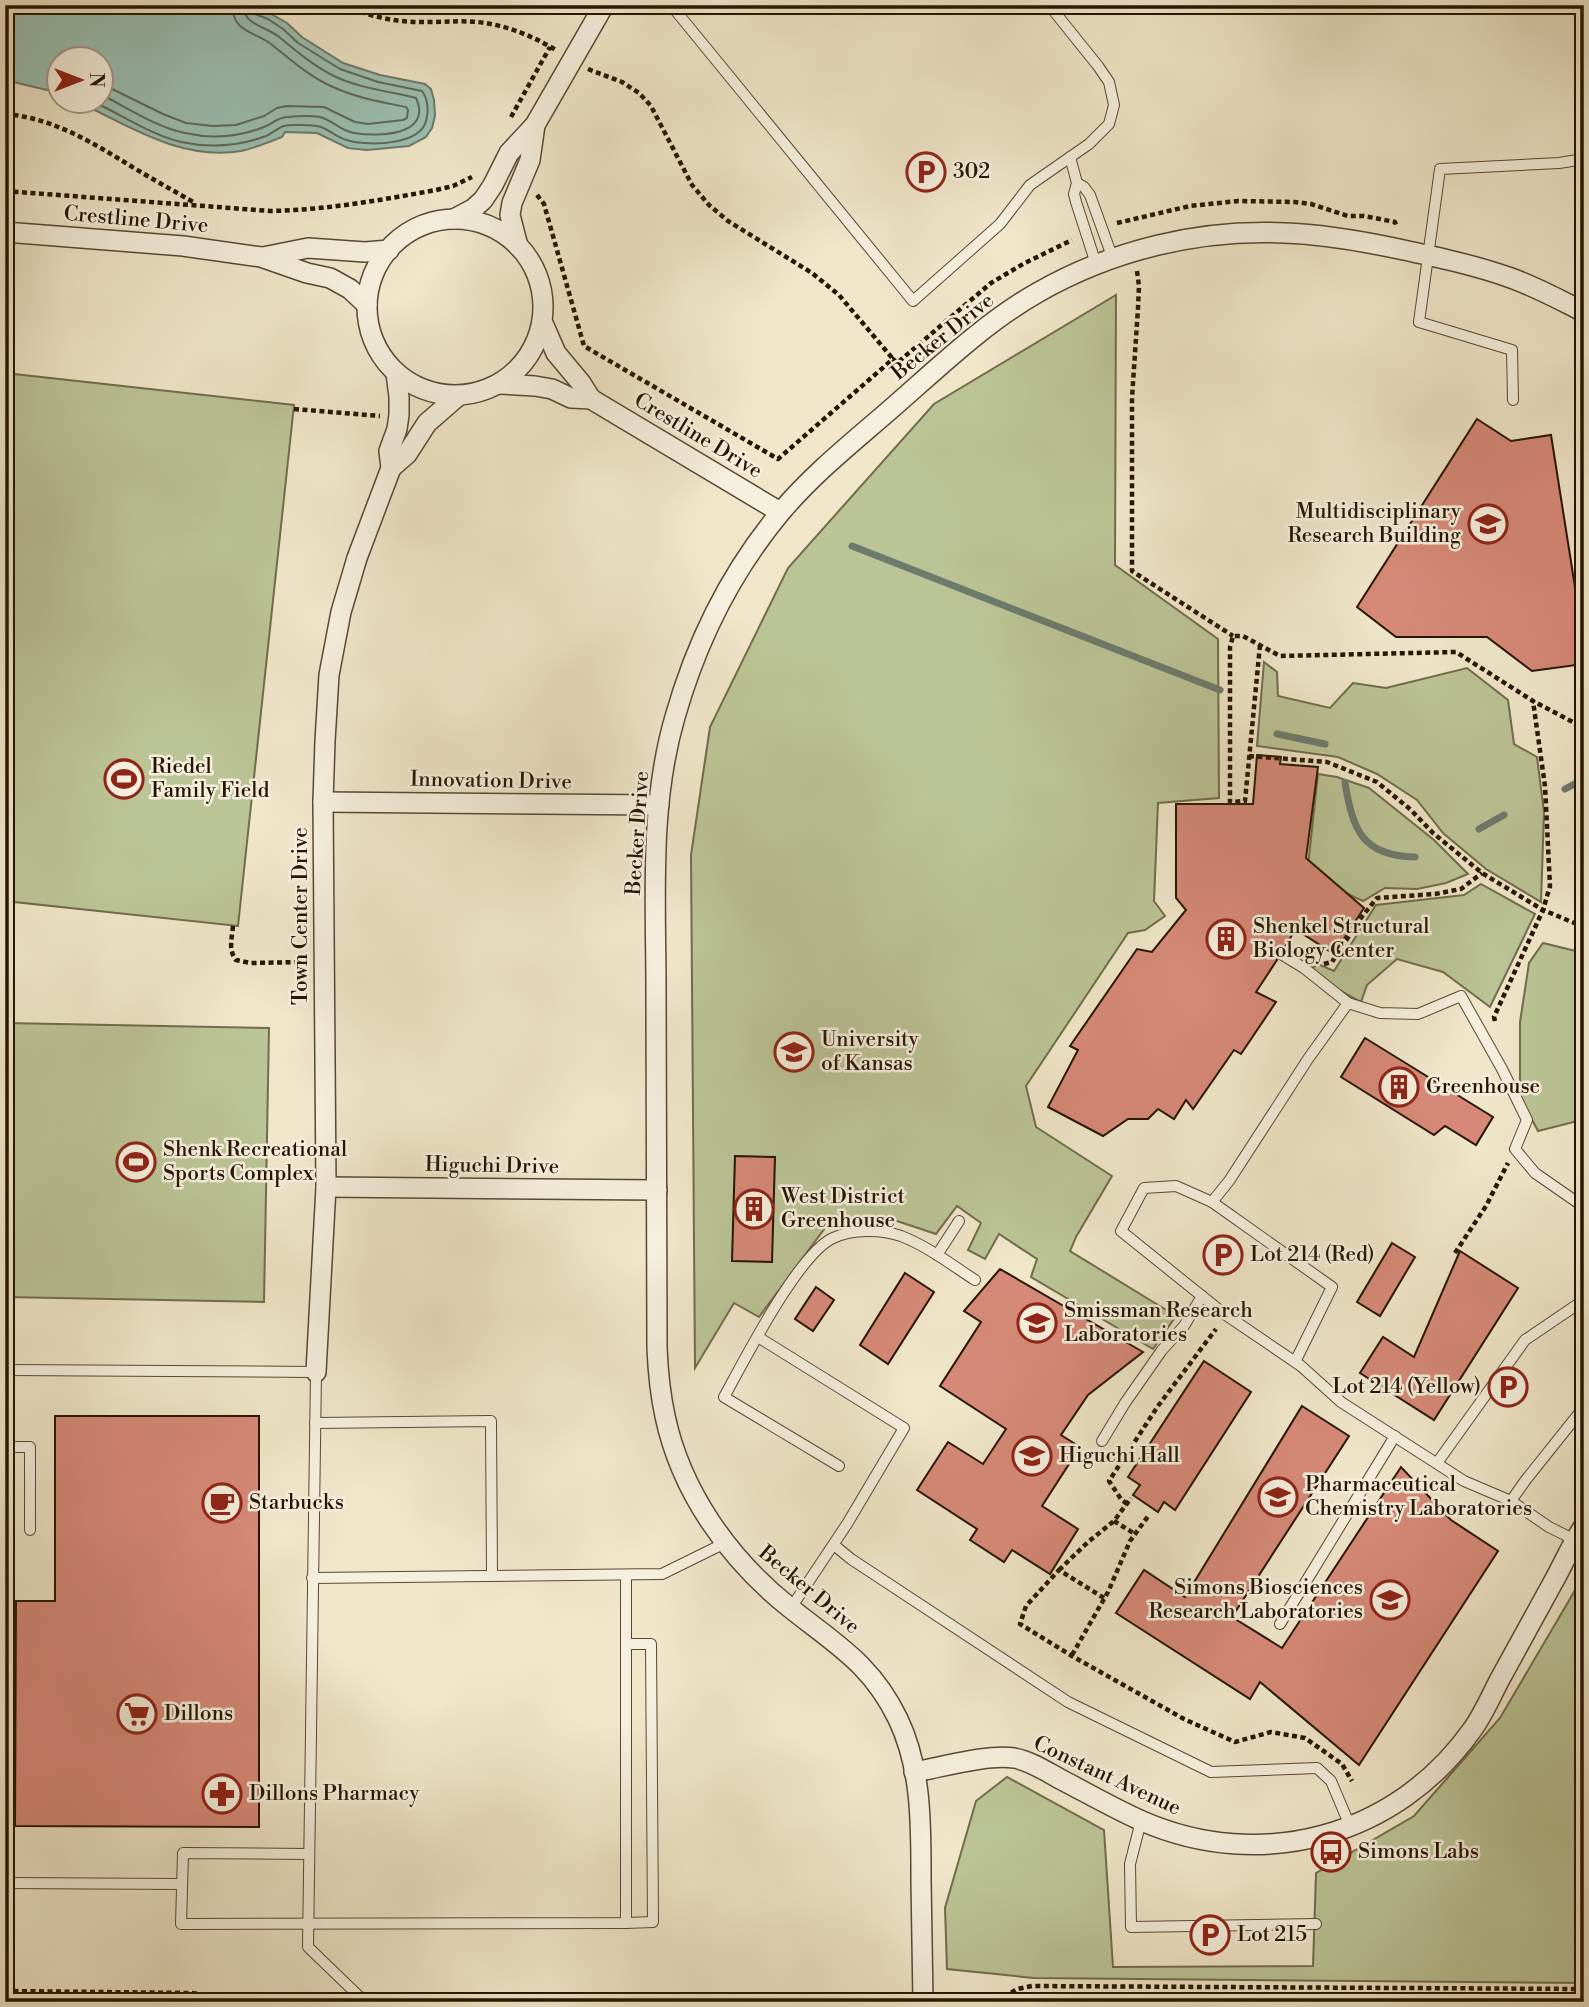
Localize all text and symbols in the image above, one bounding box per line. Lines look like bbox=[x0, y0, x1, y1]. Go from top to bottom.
north arrow bbox=[46, 46, 116, 116]
text: N bbox=[84, 72, 108, 88]
parking icon: 302 bbox=[905, 151, 947, 193]
place label: 302 bbox=[953, 159, 990, 185]
street label: Crestline Drive bbox=[63, 201, 209, 239]
street label: Becker Drive bbox=[886, 288, 999, 387]
street label: Crestline Drive bbox=[629, 388, 767, 484]
place label: Multidisciplinary Research Building bbox=[1287, 499, 1462, 549]
school or university icon: Multidisciplinary Research Building bbox=[1467, 503, 1509, 545]
place label: Riedel Family Field bbox=[151, 754, 270, 804]
sports icon: Riedel Family Field bbox=[103, 758, 145, 800]
street label: Innovation Drive bbox=[410, 767, 572, 795]
street label: Becker Drive bbox=[621, 770, 655, 897]
street label: Town Center Drive bbox=[288, 827, 314, 1005]
place label: Shenkel Structural Biology Center bbox=[1252, 914, 1430, 964]
building icon: Shenkel Structural Biology Center bbox=[1205, 918, 1247, 960]
place label: University of Kansas bbox=[821, 1027, 920, 1077]
school or university icon: University of Kansas bbox=[773, 1031, 815, 1073]
building icon: Greenhouse bbox=[1378, 1066, 1420, 1108]
place label: Greenhouse bbox=[1426, 1074, 1540, 1100]
place label: Shenk Recreational Sports Complex bbox=[163, 1137, 347, 1187]
sports icon: Shenk Recreational Sports Complex bbox=[115, 1141, 157, 1183]
street label: Higuchi Drive bbox=[425, 1152, 559, 1180]
place label: West District Greenhouse bbox=[780, 1184, 906, 1234]
building icon: West District Greenhouse bbox=[733, 1188, 775, 1230]
parking icon: Lot 214 (Red) bbox=[1202, 1234, 1244, 1276]
place label: Lot 214 (Red) bbox=[1250, 1242, 1374, 1268]
place label: Smissman Research Laboratories bbox=[1064, 1298, 1253, 1348]
school or university icon: Smissman Research Laboratories bbox=[1016, 1302, 1058, 1344]
parking icon: Lot 214 (Yellow) bbox=[1487, 1366, 1529, 1408]
place label: Lot 214 (Yellow) bbox=[1332, 1374, 1481, 1400]
school or university icon: Higuchi Hall bbox=[1011, 1435, 1053, 1477]
place label: Higuchi Hall bbox=[1059, 1443, 1180, 1469]
place label: Pharmaceutical Chemistry Laboratories bbox=[1305, 1472, 1532, 1522]
school or university icon: Pharmaceutical Chemistry Laboratories bbox=[1257, 1476, 1299, 1518]
cafe icon: Starbucks bbox=[201, 1482, 243, 1524]
place label: Starbucks bbox=[249, 1490, 344, 1516]
street label: Becker Drive bbox=[752, 1539, 865, 1640]
place label: Simons Biosciences Research Laboratories bbox=[1148, 1575, 1363, 1625]
school or university icon: Simons Biosciences Research Laboratories bbox=[1369, 1579, 1411, 1621]
supermarket icon: Dillons bbox=[116, 1693, 158, 1735]
place label: Dillons bbox=[164, 1701, 233, 1727]
street label: Constant Avenue bbox=[1029, 1730, 1185, 1822]
pharmacy icon: Dillons Pharmacy bbox=[201, 1773, 243, 1815]
place label: Dillons Pharmacy bbox=[249, 1781, 420, 1807]
bus stop icon: Simons Labs bbox=[1310, 1831, 1352, 1873]
place label: Simons Labs bbox=[1358, 1839, 1479, 1865]
parking icon: Lot 215 bbox=[1189, 1914, 1231, 1956]
place label: Lot 215 bbox=[1237, 1922, 1307, 1948]

